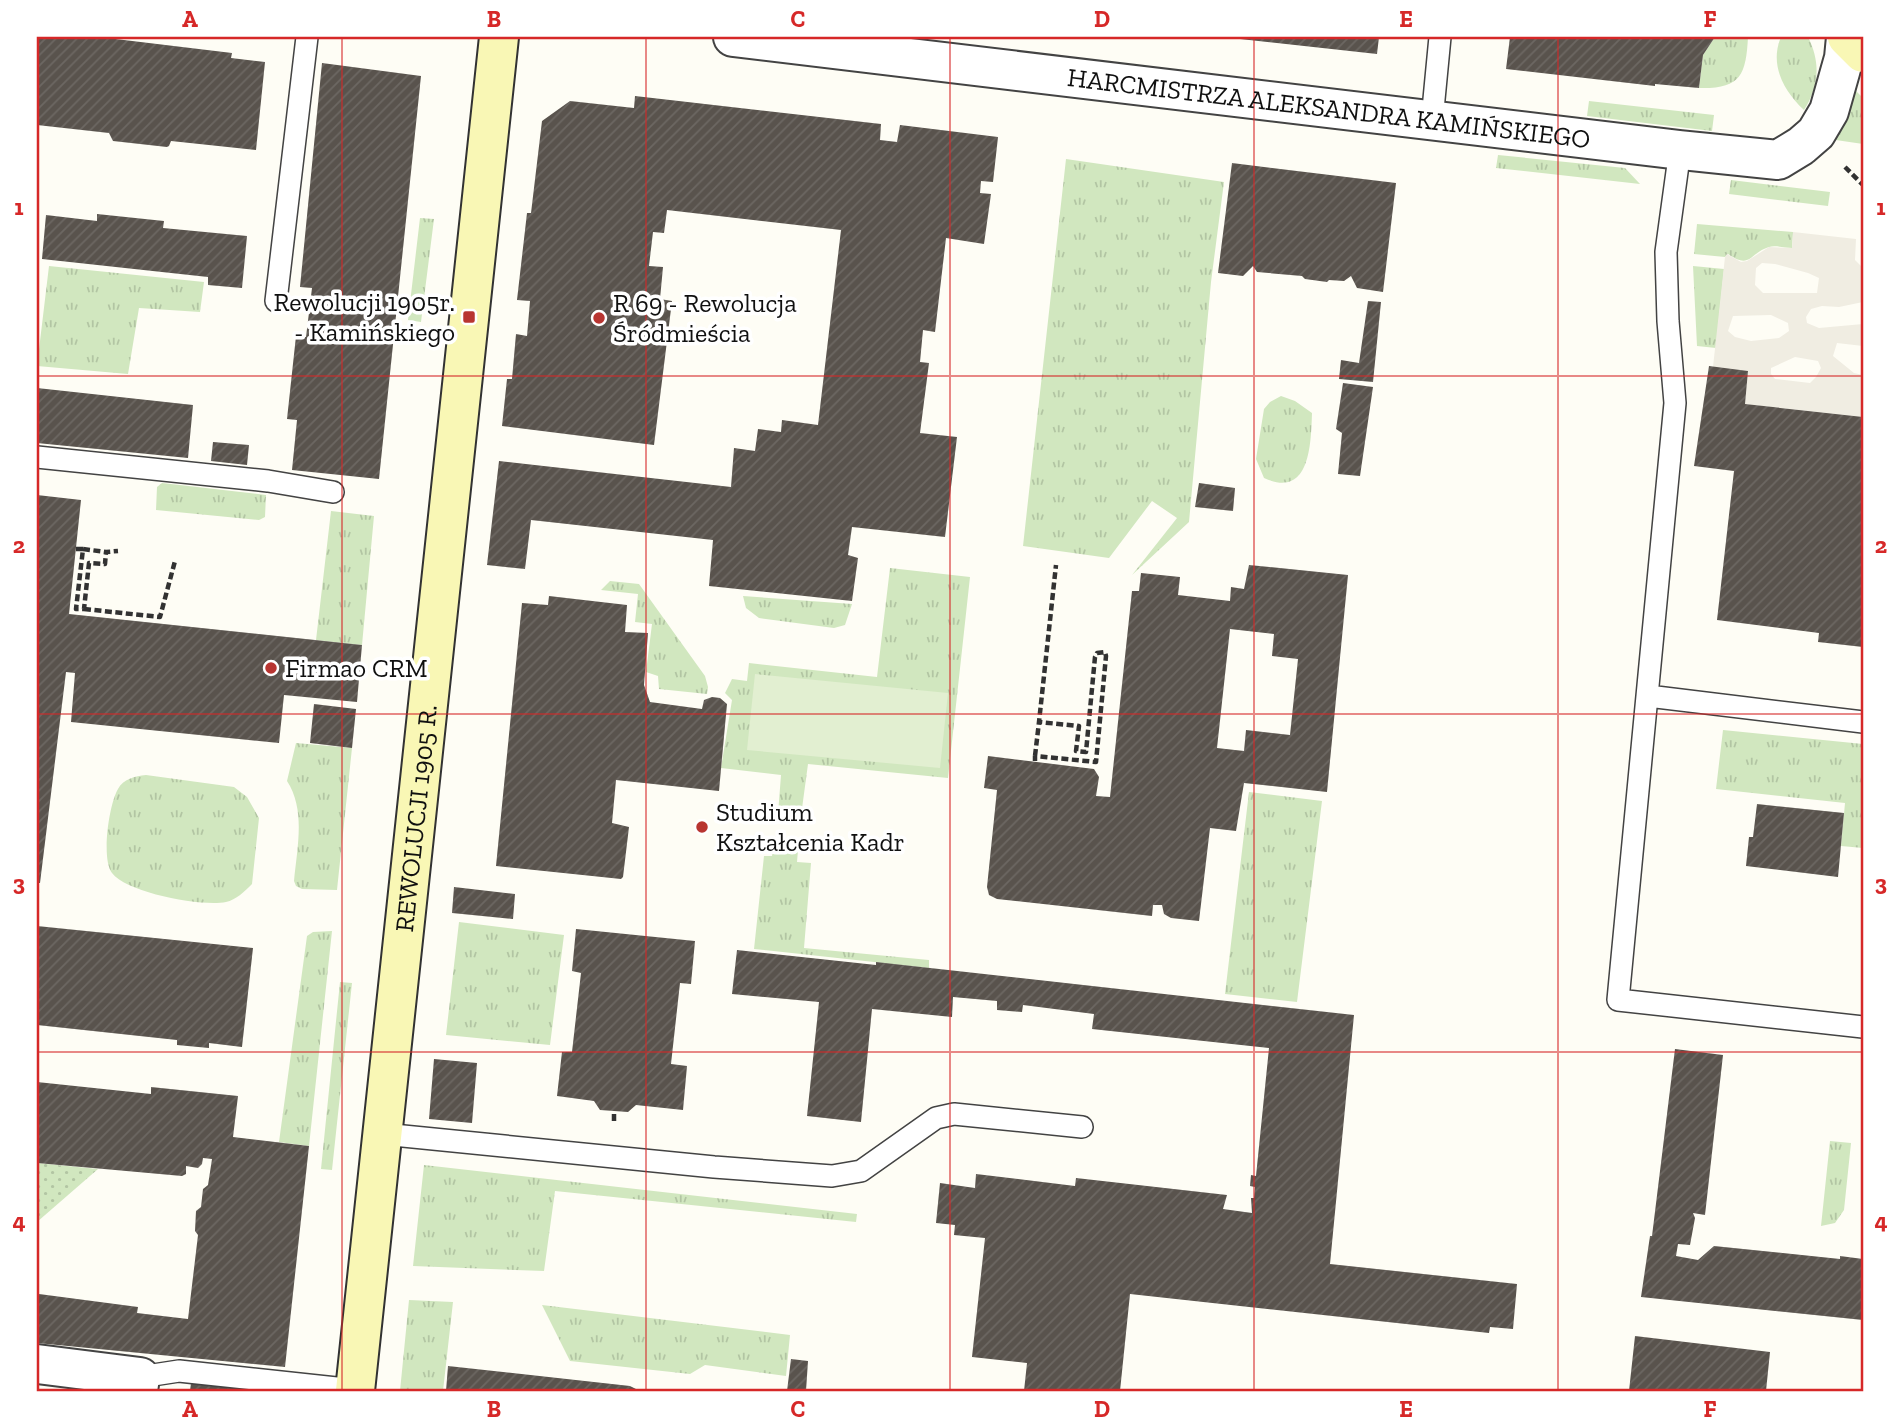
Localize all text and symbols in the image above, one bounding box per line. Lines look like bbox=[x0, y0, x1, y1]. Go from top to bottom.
text: A bbox=[182, 5, 198, 33]
text: B bbox=[487, 5, 501, 33]
text: C bbox=[791, 5, 805, 33]
text: D bbox=[1094, 5, 1110, 33]
text: E bbox=[1399, 5, 1413, 33]
text: F bbox=[1703, 5, 1717, 33]
street label: HARCMISTRZA ALEKSANDRA KAMIŃSKIEGO bbox=[1066, 61, 1592, 155]
text: 1 bbox=[14, 193, 24, 221]
text: 1 bbox=[1876, 193, 1886, 221]
place label: Rewolucji 1905r. - Kamińskiego bbox=[273, 286, 455, 348]
place label: R 69 - Rewolucja Śródmieścia bbox=[613, 287, 797, 349]
marker: Rewolucji 1905r. - Kamińskiego bbox=[461, 309, 477, 325]
marker: R 69 - Rewolucja Śródmieścia bbox=[591, 310, 607, 326]
text: 2 bbox=[13, 531, 25, 559]
text: 2 bbox=[1875, 531, 1887, 559]
place label: Firmao CRM bbox=[285, 652, 428, 684]
marker: Firmao CRM bbox=[263, 660, 279, 676]
street label: REWOLUCJI 1905 R. bbox=[388, 703, 444, 933]
place label: Studium Kształcenia Kadr bbox=[716, 796, 905, 858]
marker: Studium Kształcenia Kadr bbox=[694, 819, 710, 835]
text: 3 bbox=[13, 869, 25, 897]
text: 3 bbox=[1875, 869, 1887, 897]
text: 4 bbox=[12, 1207, 26, 1235]
text: 4 bbox=[1874, 1207, 1888, 1235]
text: A bbox=[182, 1395, 198, 1423]
text: B bbox=[487, 1395, 501, 1423]
text: C bbox=[791, 1395, 805, 1423]
text: D bbox=[1094, 1395, 1110, 1423]
text: E bbox=[1399, 1395, 1413, 1423]
text: F bbox=[1703, 1395, 1717, 1423]

